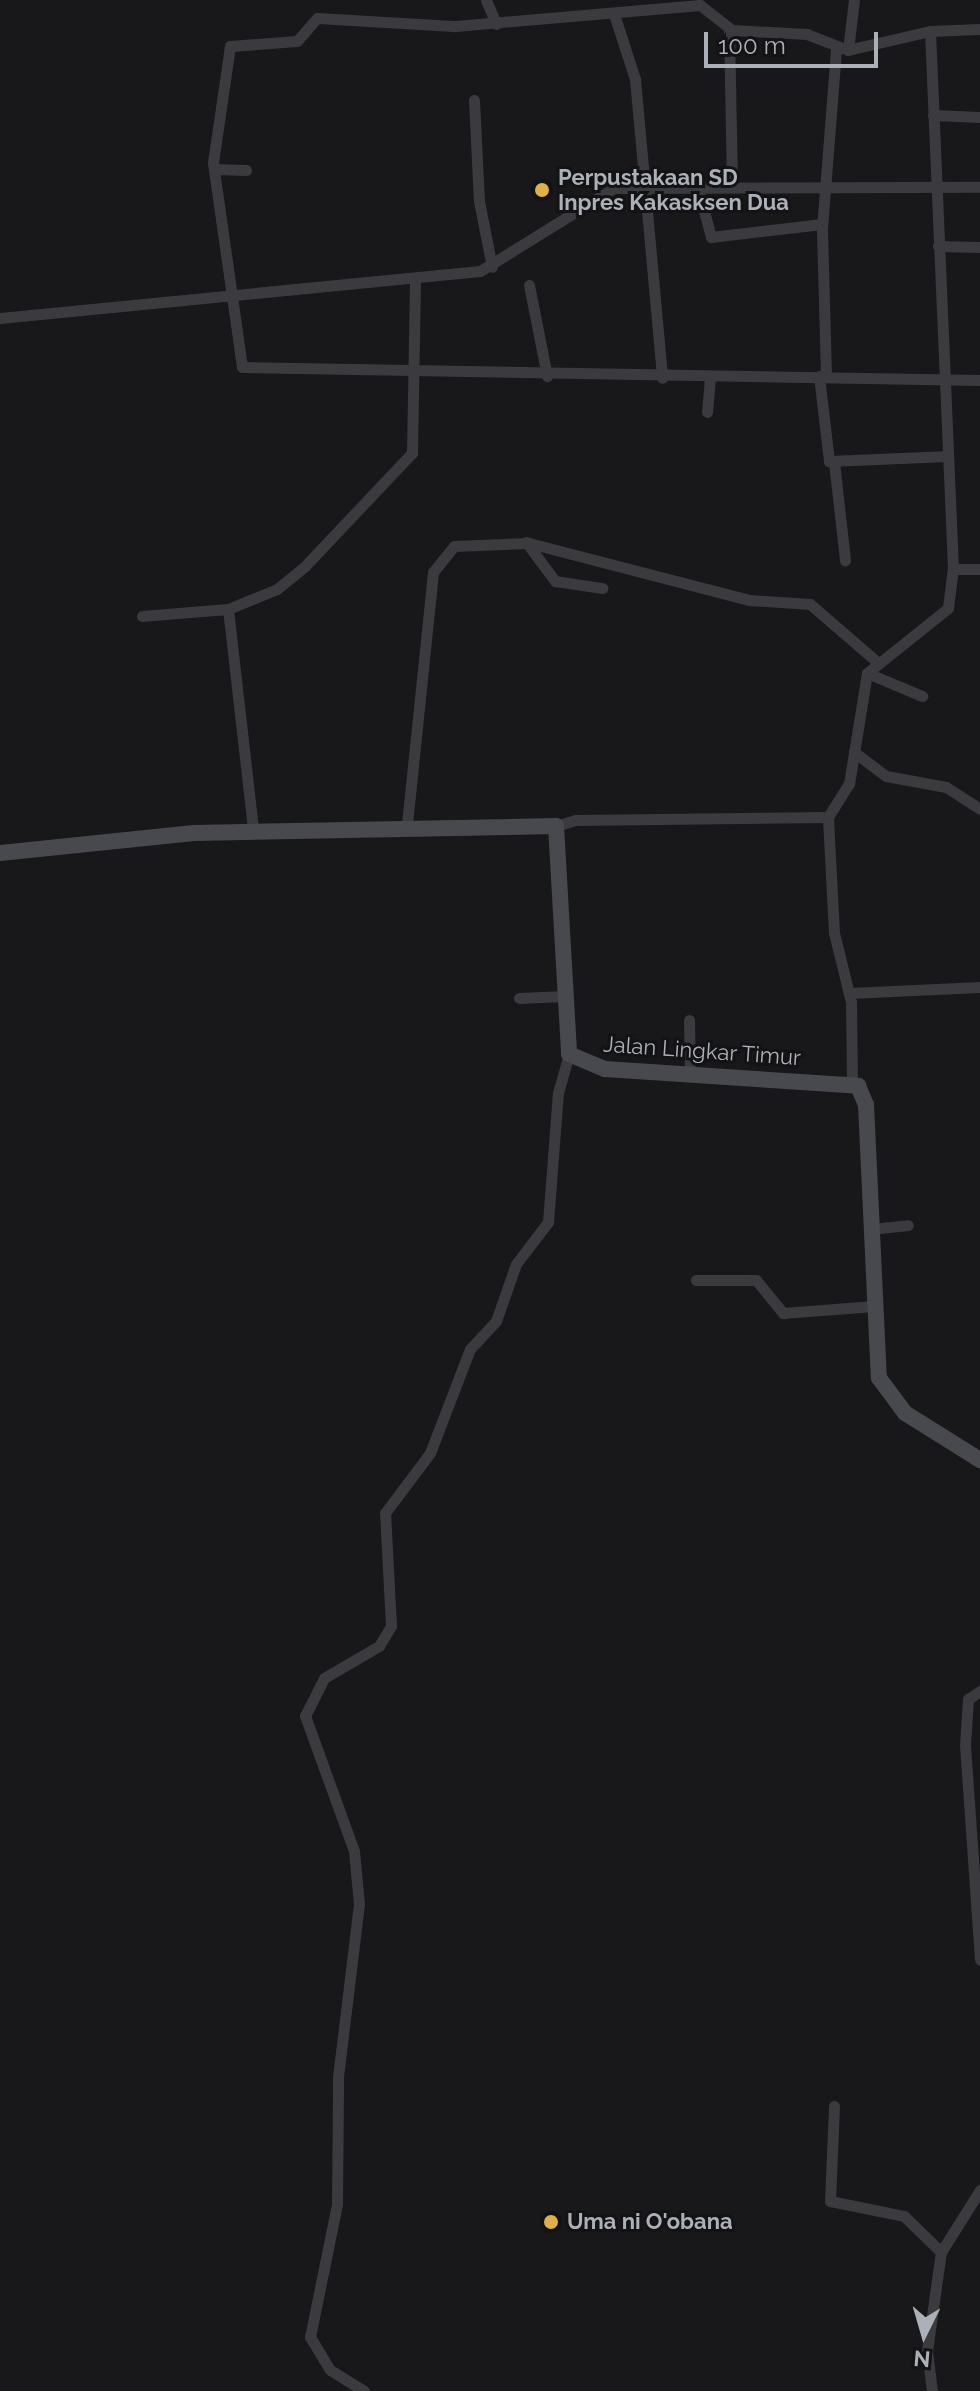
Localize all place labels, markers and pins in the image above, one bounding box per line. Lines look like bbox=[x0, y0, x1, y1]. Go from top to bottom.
place label: Perpustakaan SD Inpres Kakasksen Dua bbox=[558, 164, 789, 216]
marker: Perpustakaan SD Inpres Kakasksen Dua bbox=[533, 181, 551, 199]
place label: Uma ni O'obana bbox=[567, 2209, 733, 2235]
marker: Uma ni O'obana bbox=[542, 2213, 560, 2231]

